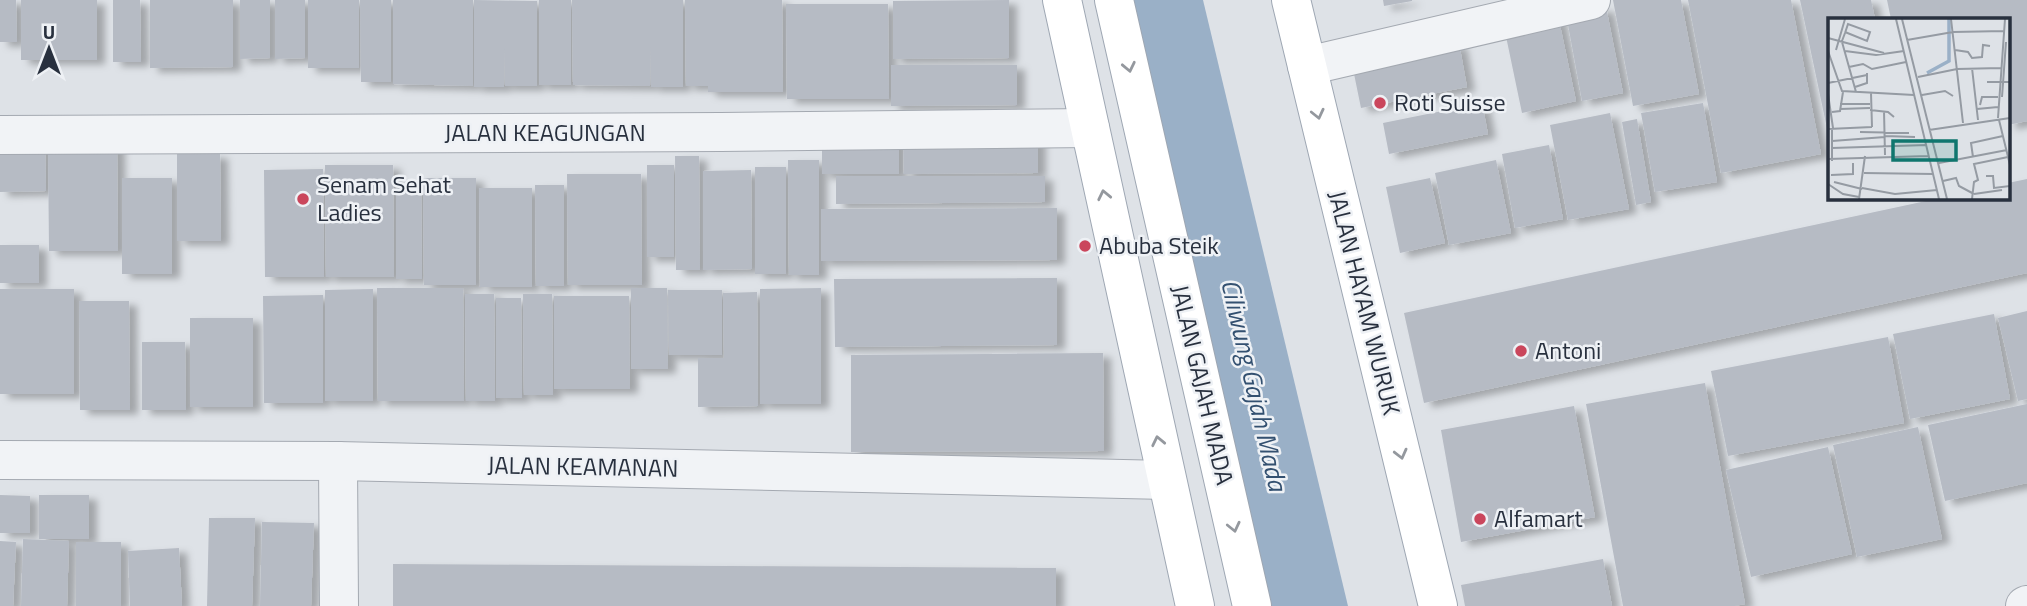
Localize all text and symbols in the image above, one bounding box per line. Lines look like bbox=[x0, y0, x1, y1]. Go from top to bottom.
north arrow bbox=[14, 14, 84, 84]
text: U bbox=[43, 17, 55, 46]
inset map bbox=[1828, 18, 2010, 200]
one-way arrow bbox=[1120, 61, 1135, 73]
place label: Roti Suisse bbox=[1394, 84, 1506, 120]
marker: Roti Suisse bbox=[1372, 95, 1388, 111]
one-way arrow bbox=[1310, 108, 1325, 120]
street label: JALAN KEAGUNGAN bbox=[444, 114, 646, 150]
place label: Senam Sehat Ladies bbox=[317, 166, 451, 230]
street label: JALAN HAYAM WURUK bbox=[1320, 187, 1410, 419]
one-way arrow bbox=[1098, 189, 1113, 201]
marker: Senam Sehat Ladies bbox=[295, 191, 311, 207]
place label: Abuba Steik bbox=[1099, 227, 1219, 263]
marker: Abuba Steik bbox=[1077, 238, 1093, 254]
water label: Ciliwung Gajah Mada bbox=[1211, 275, 1298, 497]
street label: JALAN GAJAH MADA bbox=[1162, 281, 1243, 488]
place label: Antoni bbox=[1535, 332, 1601, 368]
marker: Antoni bbox=[1513, 343, 1529, 359]
one-way arrow bbox=[1152, 435, 1166, 447]
street label: JALAN KEAMANAN bbox=[487, 446, 679, 486]
one-way arrow bbox=[1393, 448, 1407, 460]
place label: Alfamart bbox=[1494, 500, 1583, 536]
marker: Alfamart bbox=[1472, 511, 1488, 527]
one-way arrow bbox=[1226, 521, 1241, 533]

